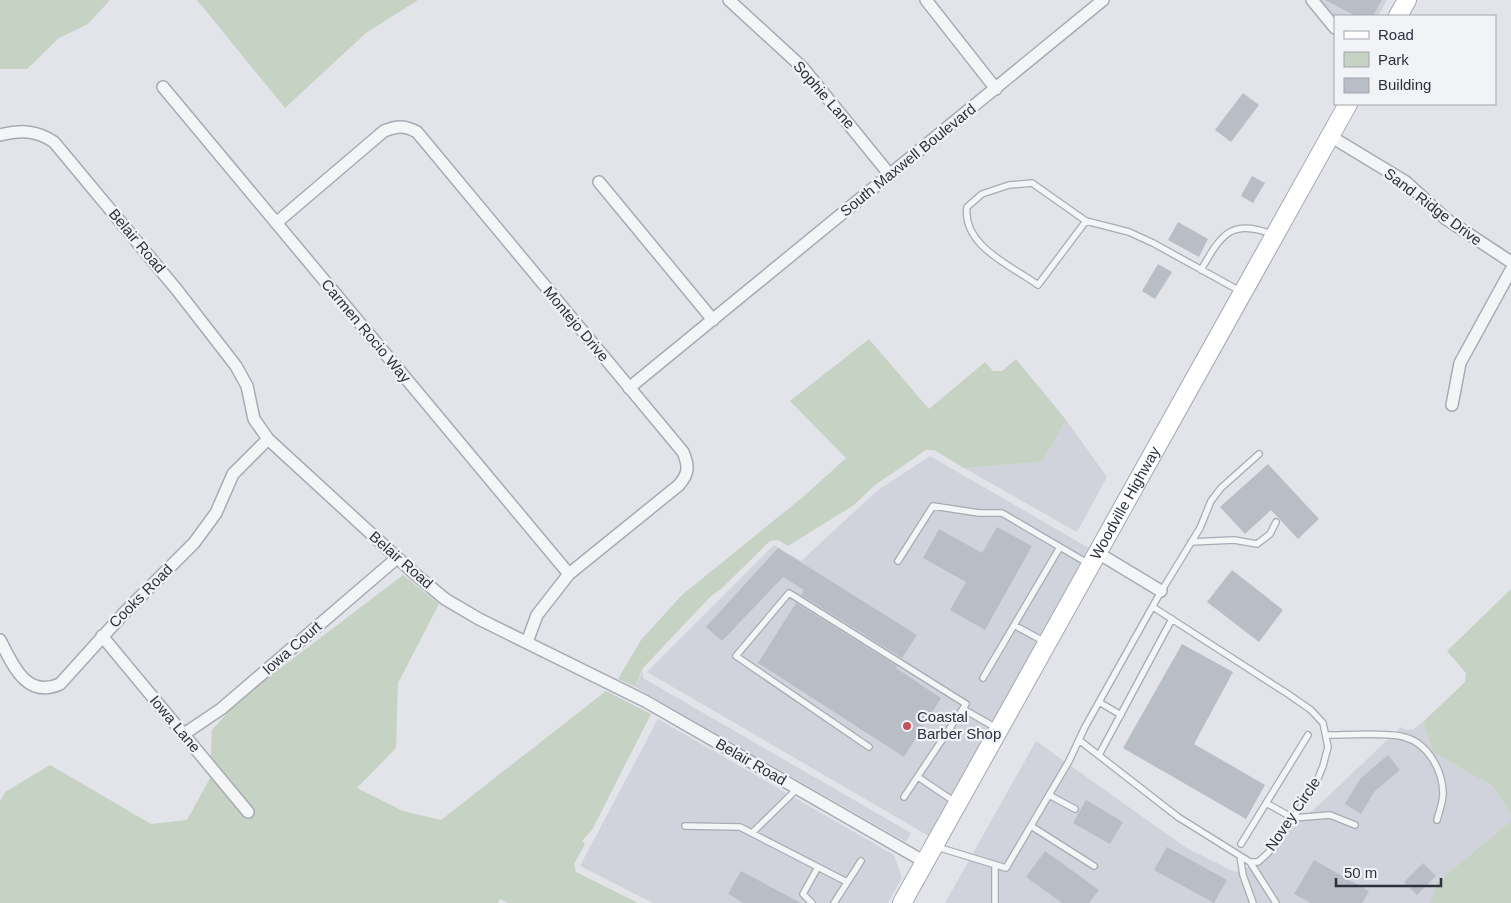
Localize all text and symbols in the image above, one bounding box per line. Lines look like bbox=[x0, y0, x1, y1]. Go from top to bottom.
legend bbox=[1334, 15, 1496, 105]
text: Road bbox=[1378, 26, 1414, 43]
text: Park bbox=[1378, 51, 1409, 68]
street label: Sophie Lane bbox=[790, 57, 858, 132]
text: Building bbox=[1378, 76, 1431, 93]
street label: South Maxwell Boulevard bbox=[837, 100, 979, 219]
street label: Sand Ridge Drive bbox=[1381, 164, 1485, 249]
street label: Belair Road bbox=[106, 205, 169, 276]
street label: Carmen Rocio Way bbox=[318, 276, 415, 386]
street label: Montejo Drive bbox=[540, 283, 613, 365]
street label: Woodville Highway bbox=[1087, 443, 1163, 562]
street label: Belair Road bbox=[366, 527, 436, 592]
street label: Cooks Road bbox=[105, 560, 176, 631]
street label: Iowa Court bbox=[259, 617, 325, 678]
street label: Iowa Lane bbox=[147, 692, 204, 756]
place label: Coastal Barber Shop bbox=[917, 708, 1001, 742]
marker: Coastal Barber Shop bbox=[901, 720, 913, 732]
street label: Belair Road bbox=[713, 735, 789, 789]
street label: Novey Circle bbox=[1262, 774, 1323, 854]
scale bar bbox=[1336, 856, 1441, 888]
text: 50 m bbox=[1344, 864, 1377, 881]

